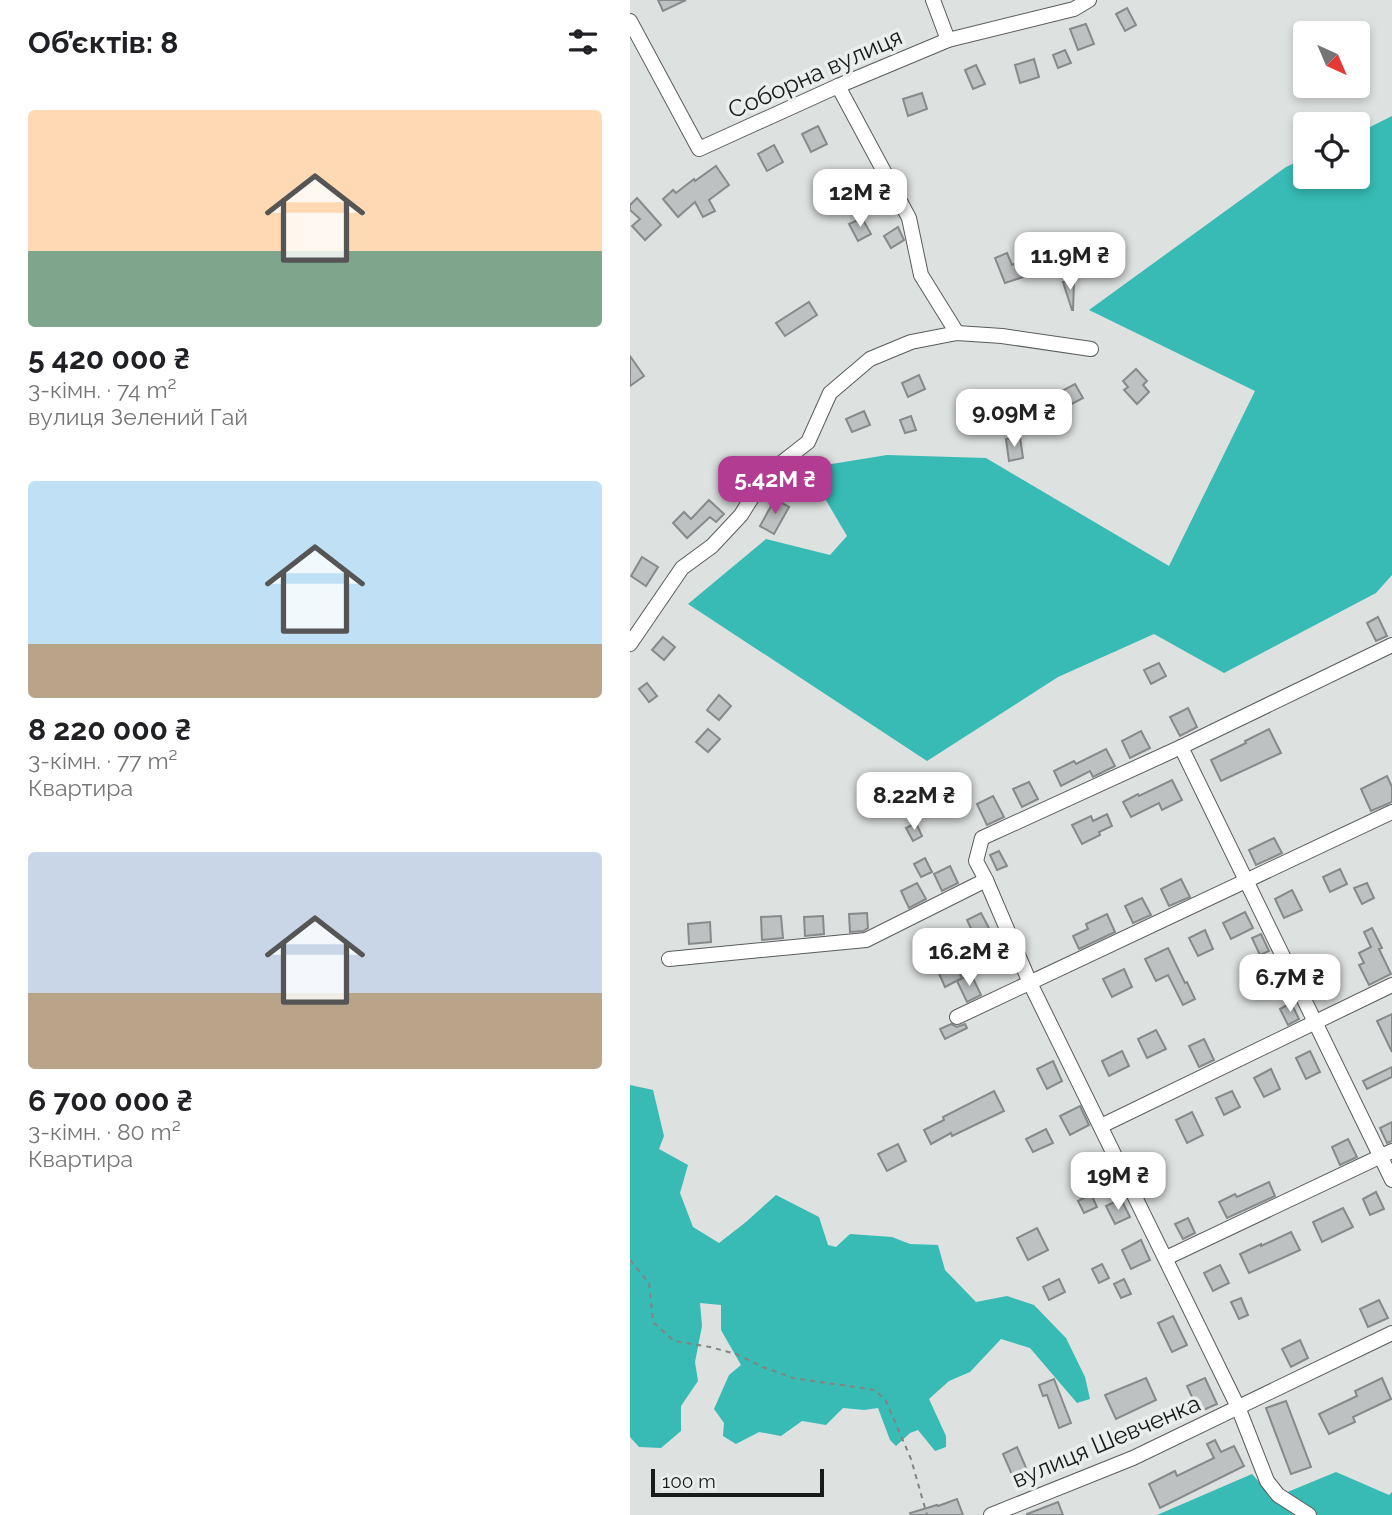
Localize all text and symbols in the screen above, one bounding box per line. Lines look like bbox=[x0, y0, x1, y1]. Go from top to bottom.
north arrow bbox=[1293, 21, 1370, 98]
map controls bbox=[1293, 21, 1370, 189]
street label: Соборна вулиця bbox=[723, 22, 907, 124]
icon: filters bbox=[564, 23, 602, 61]
text: Об’єктів: 8 bbox=[28, 25, 178, 60]
button: locate bbox=[1293, 112, 1370, 189]
icon: home bbox=[252, 155, 378, 281]
pin: 12M ₴ bbox=[811, 170, 909, 229]
text: 12M ₴ bbox=[829, 178, 891, 205]
pin: 11.9M ₴ bbox=[1005, 232, 1135, 292]
text: 11.9M ₴ bbox=[1030, 241, 1110, 268]
text: 5 420 000 ₴ bbox=[28, 341, 190, 376]
text: 3-кімн. · 74 m² bbox=[28, 376, 177, 403]
pin: 9.09M ₴ bbox=[949, 390, 1079, 449]
text: 9.09M ₴ bbox=[972, 398, 1056, 425]
text: вулиця Зелений Гай bbox=[28, 403, 248, 430]
pin: 5.42M ₴ bbox=[710, 456, 840, 516]
text: 5.42M ₴ bbox=[734, 465, 816, 492]
icon: home bbox=[252, 526, 378, 652]
text: 8 220 000 ₴ bbox=[28, 712, 191, 747]
text: 3-кімн. · 77 m² bbox=[28, 747, 177, 774]
pin: 8.22M ₴ bbox=[849, 772, 979, 832]
text: Квартира bbox=[28, 774, 133, 801]
text: 8.22M ₴ bbox=[873, 781, 955, 808]
icon: home bbox=[252, 897, 378, 1023]
pin: 16.2M ₴ bbox=[904, 928, 1034, 988]
text: 16.2M ₴ bbox=[928, 937, 1010, 964]
pin: 6.7M ₴ bbox=[1233, 954, 1347, 1014]
text: 6.7M ₴ bbox=[1255, 963, 1325, 990]
text: 6 700 000 ₴ bbox=[28, 1083, 193, 1118]
text: 3-кімн. · 80 m² bbox=[28, 1118, 181, 1145]
text: Квартира bbox=[28, 1145, 133, 1172]
pin: 19M ₴ bbox=[1069, 1152, 1167, 1212]
text: 19M ₴ bbox=[1087, 1161, 1149, 1188]
street label: вулиця Шевченка bbox=[1007, 1388, 1205, 1494]
scale bar bbox=[651, 1466, 824, 1498]
text: 100 m bbox=[662, 1470, 716, 1492]

